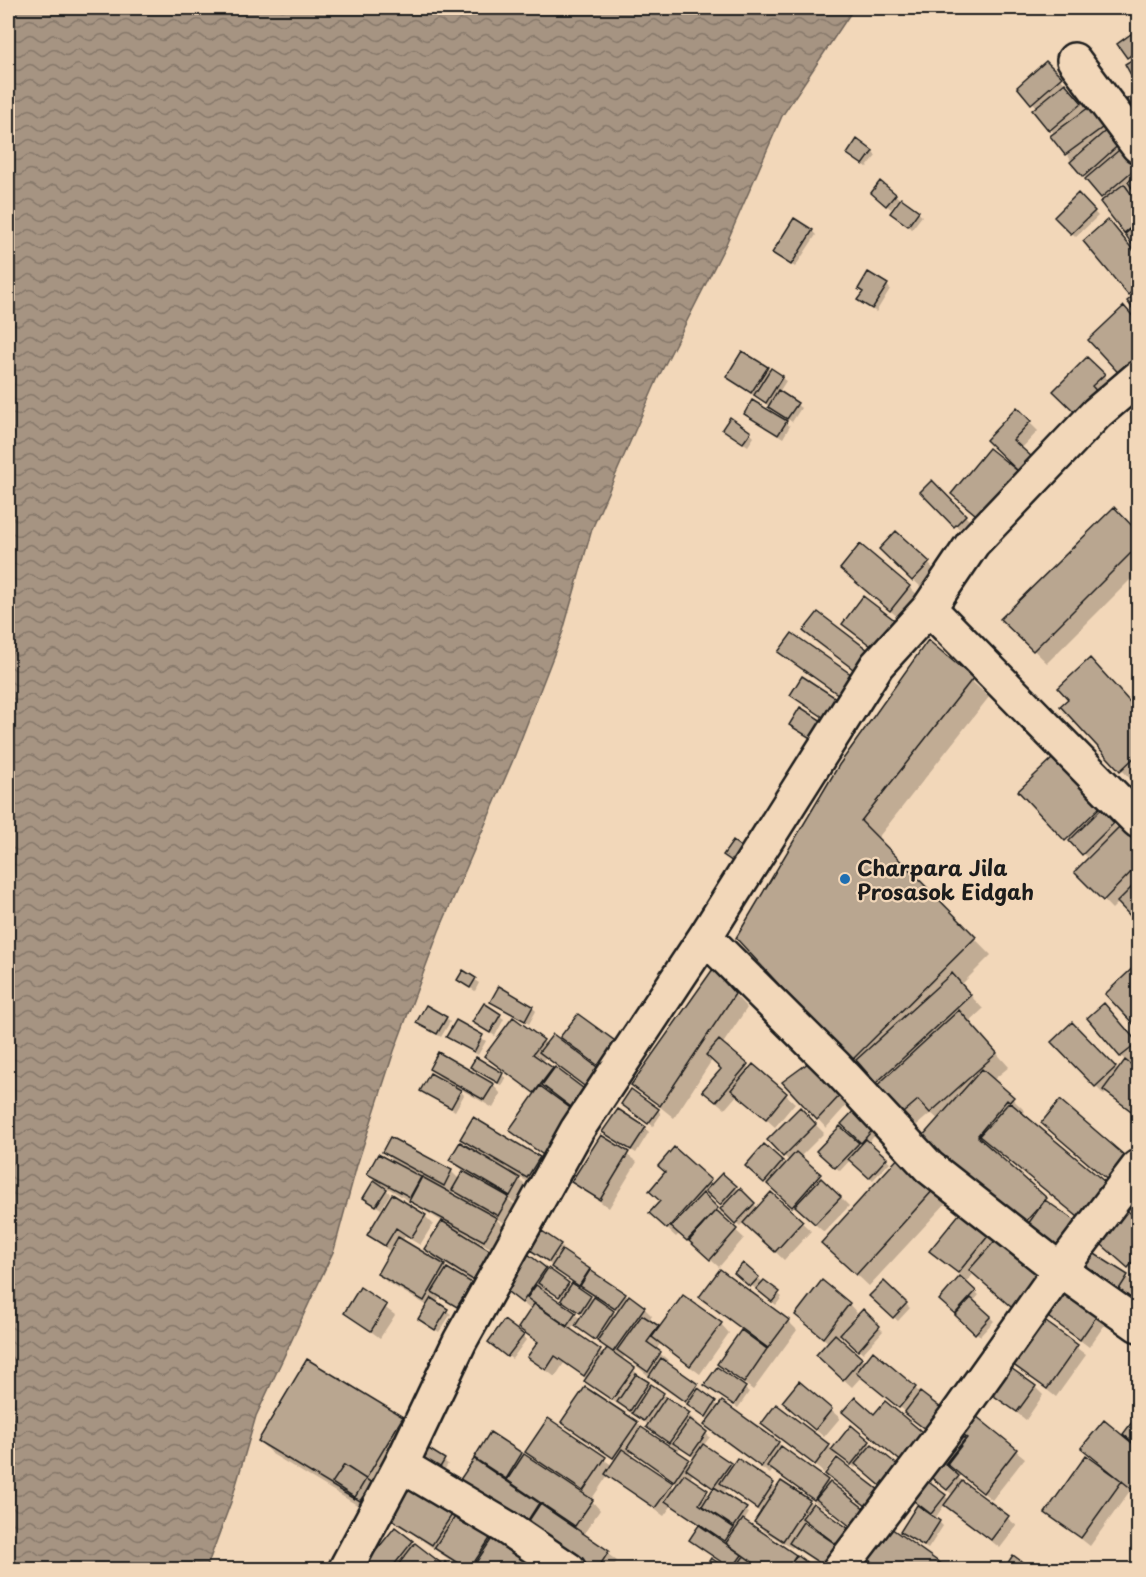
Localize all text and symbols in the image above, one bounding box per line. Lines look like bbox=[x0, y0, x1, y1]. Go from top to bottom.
place label: Charpara Jila Prosasok Eidgah bbox=[857, 851, 1034, 907]
marker: Charpara Jila Prosasok Eidgah bbox=[838, 872, 852, 886]

